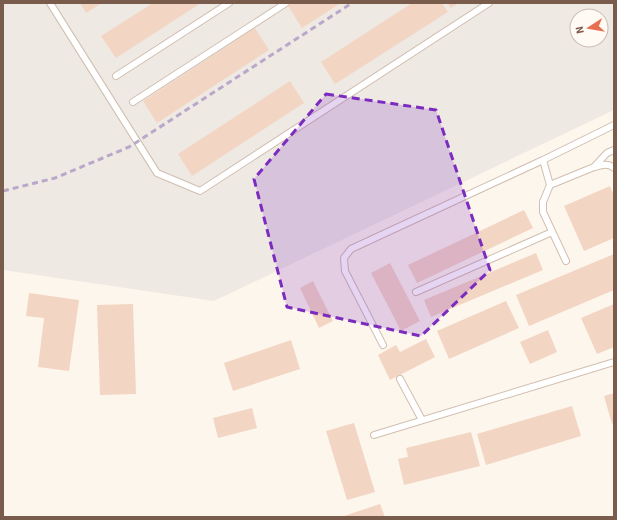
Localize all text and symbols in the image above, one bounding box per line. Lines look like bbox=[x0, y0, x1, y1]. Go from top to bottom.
north arrow bbox=[569, 8, 609, 48]
text: N bbox=[572, 25, 588, 35]

